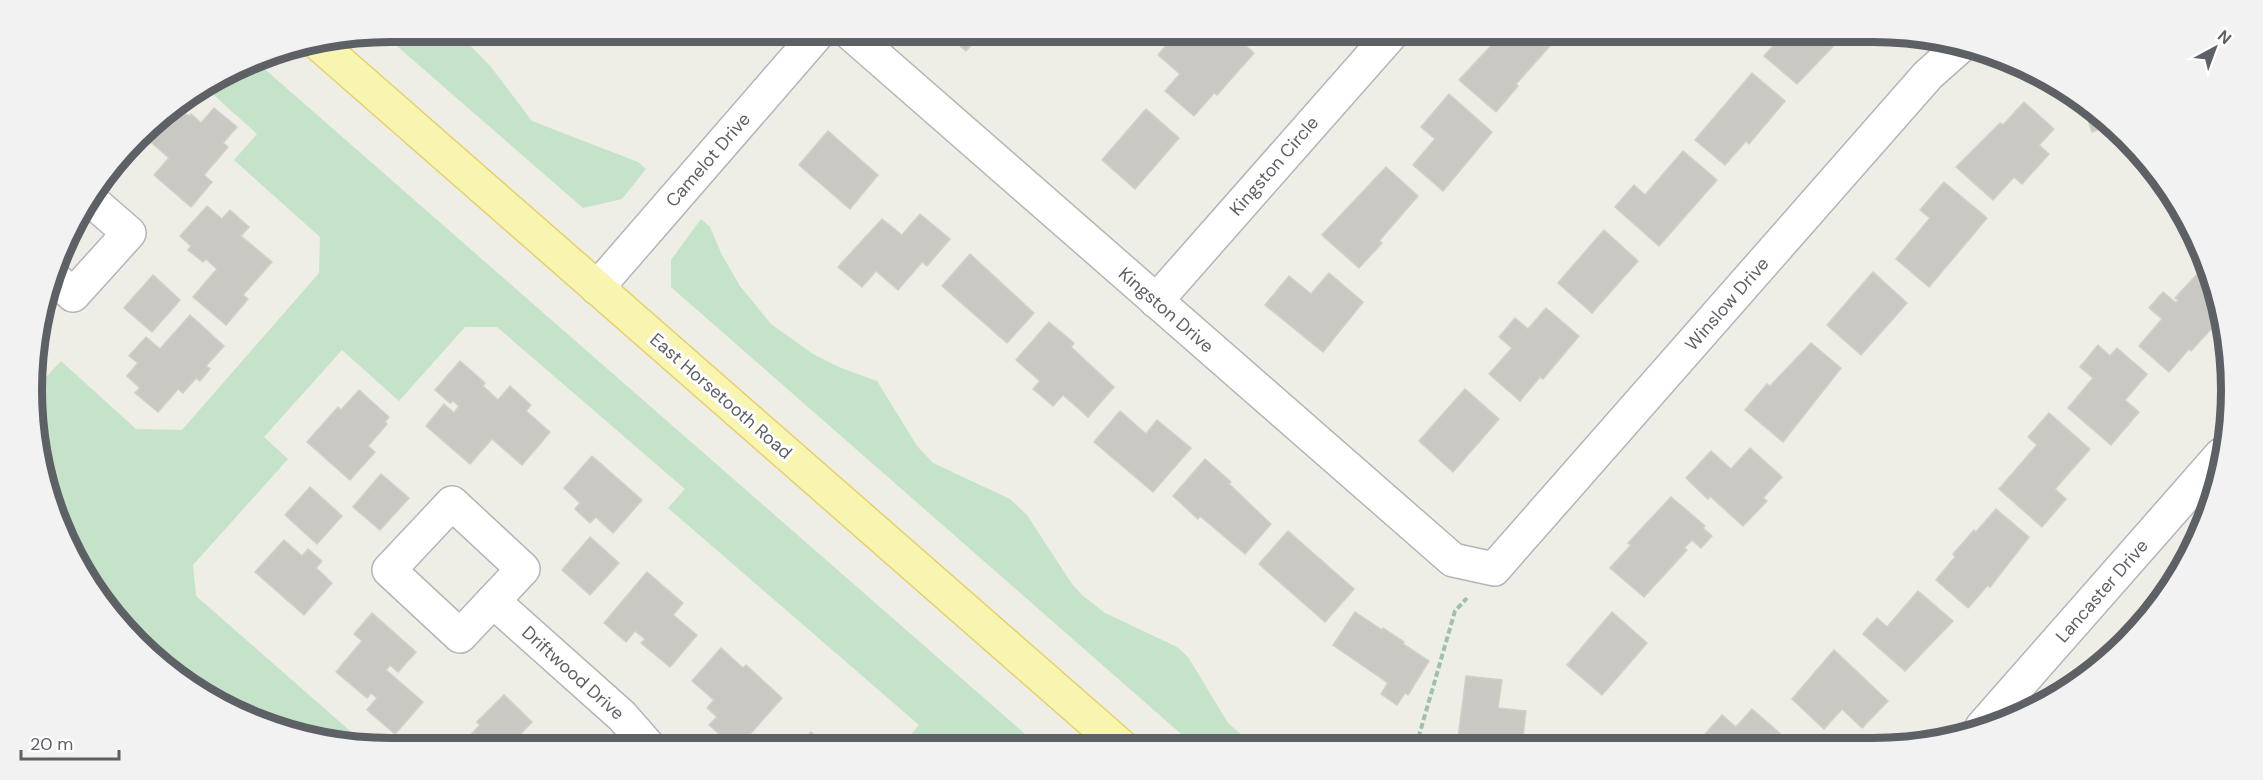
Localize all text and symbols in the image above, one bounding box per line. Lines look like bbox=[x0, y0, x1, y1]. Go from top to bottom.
north arrow bbox=[2185, 18, 2245, 78]
text: N bbox=[2213, 25, 2236, 49]
street label: Camelot Drive bbox=[660, 108, 756, 212]
street label: Kingston Circle bbox=[1224, 111, 1324, 221]
street label: Winslow Drive bbox=[1680, 252, 1774, 356]
street label: Kingston Drive bbox=[1113, 262, 1219, 358]
street label: East Horsetooth Road bbox=[645, 328, 797, 464]
street label: Lancaster Drive bbox=[2050, 534, 2154, 648]
street label: Driftwood Drive bbox=[517, 621, 629, 725]
scale bar bbox=[21, 723, 118, 761]
text: 20 m bbox=[30, 732, 73, 756]

